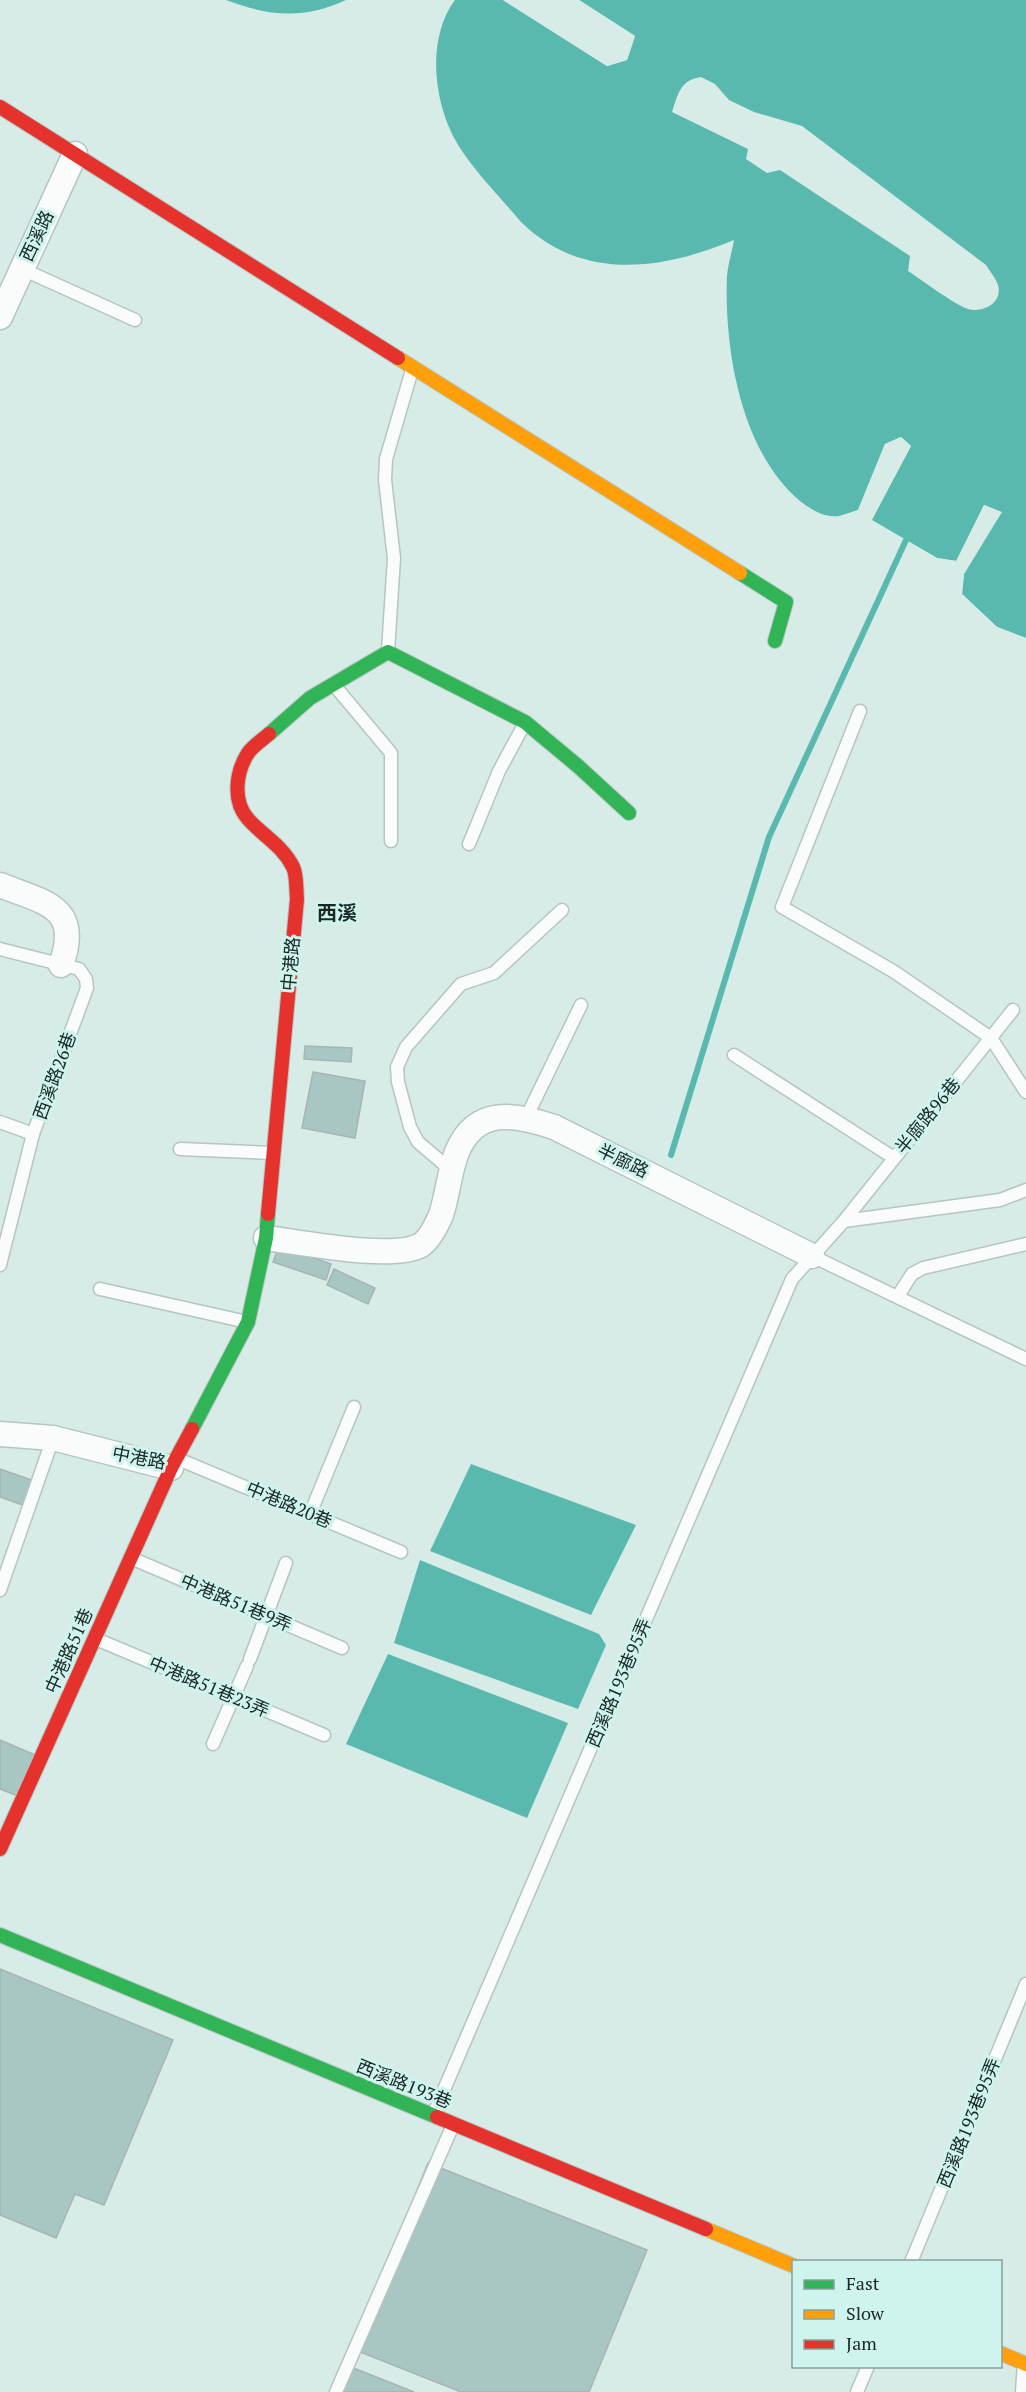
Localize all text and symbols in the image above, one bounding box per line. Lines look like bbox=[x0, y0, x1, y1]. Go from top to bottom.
street label: 西溪路 bbox=[14, 206, 58, 265]
district label: 西溪 bbox=[317, 899, 357, 926]
street label: 中港路 bbox=[276, 936, 304, 992]
street label: 西溪路26巷 bbox=[27, 1029, 81, 1123]
street label: 半廍路96巷 bbox=[889, 1072, 965, 1158]
street label: 半廍路 bbox=[594, 1137, 653, 1183]
street label: 中港路 bbox=[110, 1440, 168, 1474]
street label: 中港路20巷 bbox=[243, 1475, 336, 1533]
street label: 中港路51巷9弄 bbox=[177, 1568, 296, 1636]
street label: 中港路51巷 bbox=[39, 1604, 98, 1697]
street label: 西溪路193巷95弄 bbox=[580, 1614, 656, 1751]
street label: 中港路51巷23弄 bbox=[146, 1650, 273, 1722]
street label: 西溪路193巷 bbox=[353, 2053, 456, 2113]
street label: 西溪路193巷95弄 bbox=[931, 2054, 1005, 2191]
legend bbox=[792, 2260, 1002, 2368]
text: Fast bbox=[846, 2271, 880, 2295]
text: Slow bbox=[846, 2301, 885, 2325]
text: Jam bbox=[846, 2331, 877, 2355]

